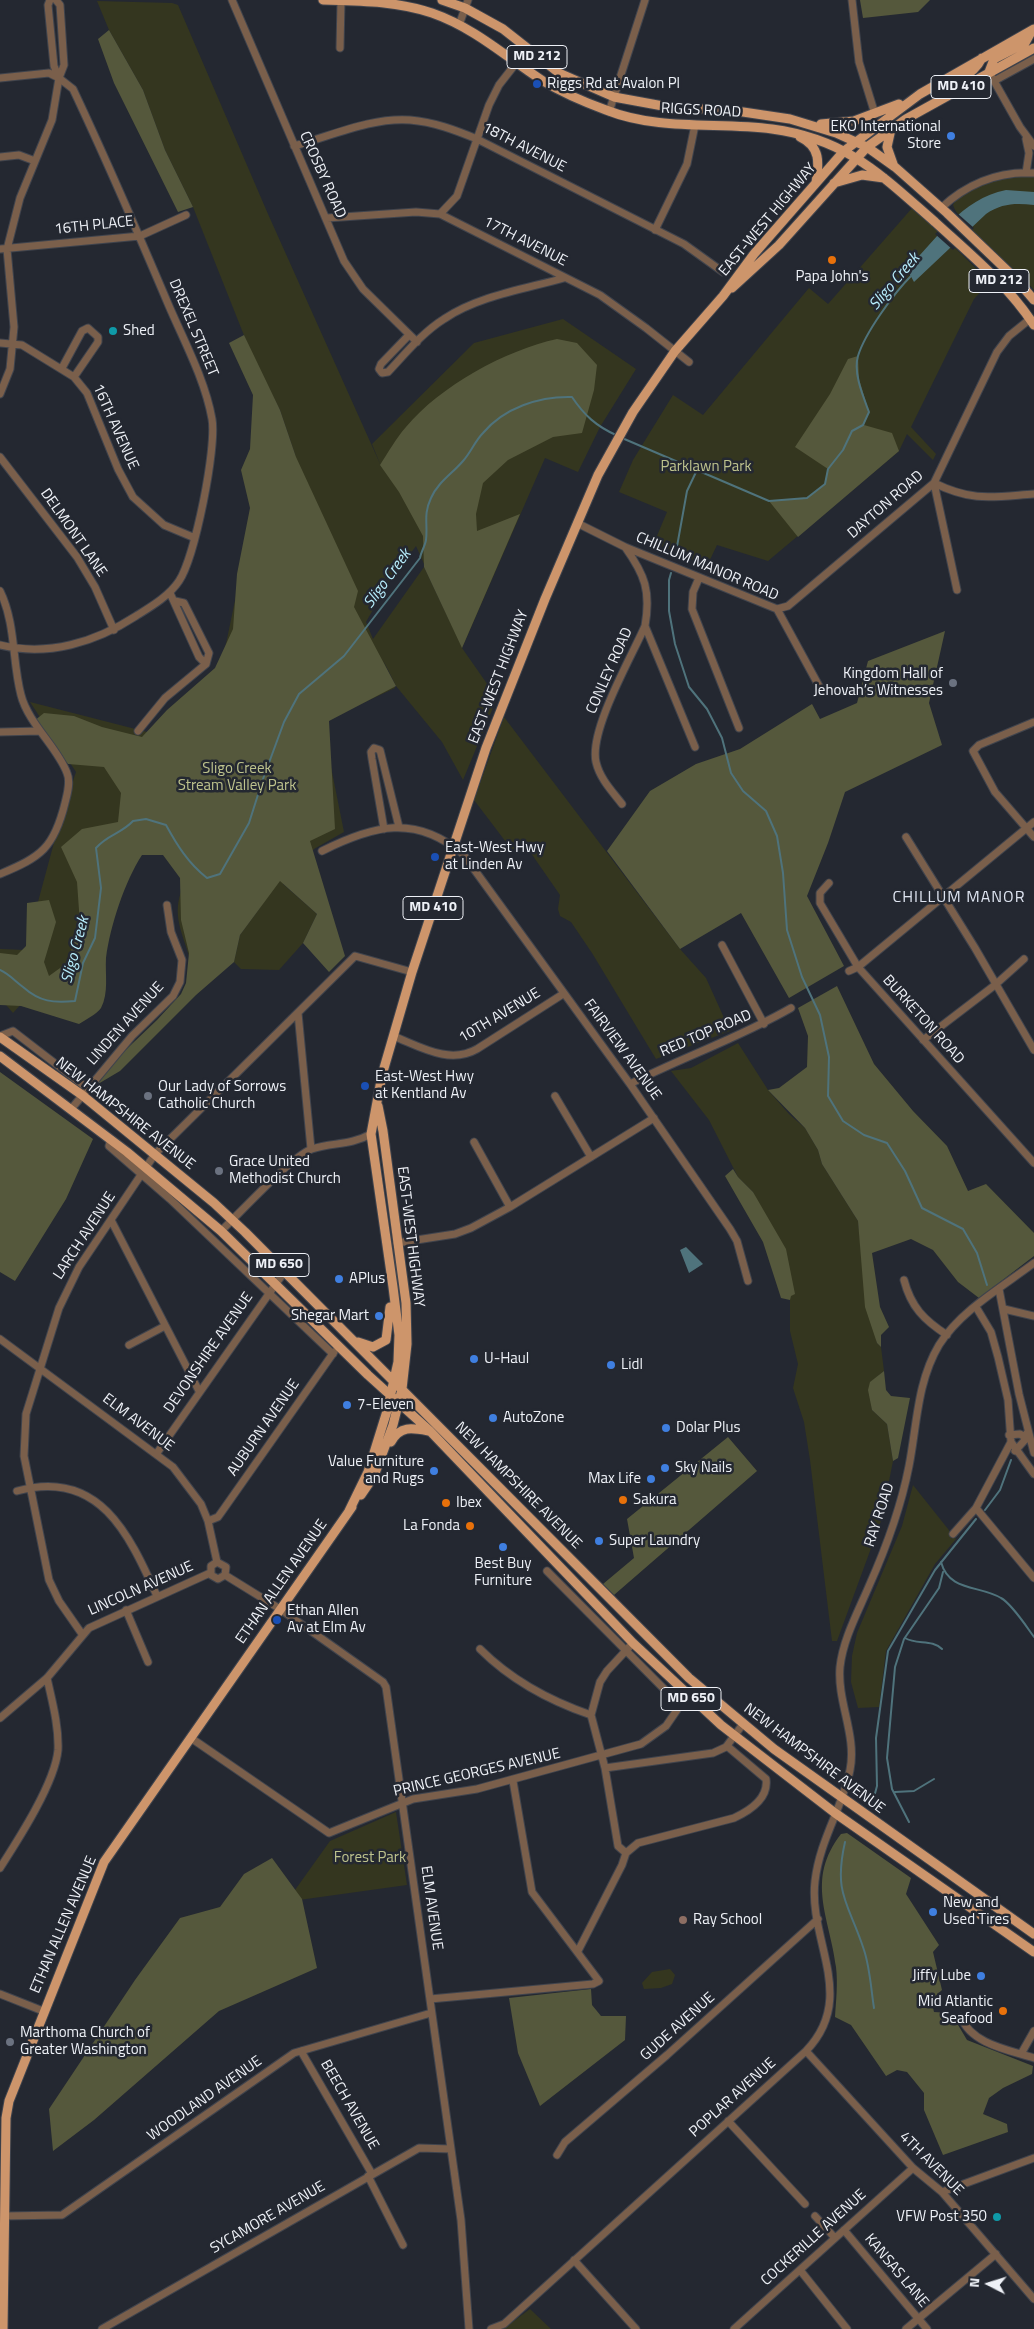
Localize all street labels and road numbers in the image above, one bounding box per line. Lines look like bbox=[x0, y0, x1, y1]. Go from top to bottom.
road number: MD 212 bbox=[507, 46, 567, 68]
road number: MD 410 bbox=[931, 75, 991, 98]
street label: RIGGS ROAD bbox=[660, 100, 742, 122]
street label: 18TH AVENUE bbox=[479, 119, 569, 177]
street label: CROSBY ROAD bbox=[295, 129, 349, 221]
street label: EAST-WEST HIGHWAY bbox=[716, 160, 820, 280]
street label: 16TH PLACE bbox=[54, 213, 134, 239]
street label: 17TH AVENUE bbox=[480, 213, 570, 271]
road number: MD 212 bbox=[969, 270, 1029, 292]
street label: DREXEL STREET bbox=[164, 277, 222, 379]
street label: 16TH AVENUE bbox=[88, 381, 142, 473]
street label: DAYTON ROAD bbox=[845, 467, 927, 543]
street label: DELMONT LANE bbox=[36, 485, 110, 581]
street label: CHILLUM MANOR ROAD bbox=[633, 529, 781, 605]
street label: EAST-WEST HIGHWAY bbox=[465, 608, 533, 746]
street label: CONLEY ROAD bbox=[583, 625, 637, 717]
road number: MD 410 bbox=[403, 896, 463, 920]
street label: BURKETON ROAD bbox=[878, 972, 968, 1068]
street label: LINDEN AVENUE bbox=[84, 979, 168, 1069]
street label: 10TH AVENUE bbox=[456, 985, 544, 1047]
street label: FAIRVIEW AVENUE bbox=[579, 996, 665, 1104]
street label: RED TOP ROAD bbox=[657, 1007, 755, 1061]
street label: NEW HAMPSHIRE AVENUE bbox=[52, 1054, 198, 1174]
street label: EAST-WEST HIGHWAY bbox=[392, 1166, 428, 1308]
street label: LARCH AVENUE bbox=[50, 1189, 120, 1283]
road number: MD 650 bbox=[249, 1254, 309, 1276]
street label: DEVONSHIRE AVENUE bbox=[161, 1289, 257, 1417]
street label: AUBURN AVENUE bbox=[224, 1376, 304, 1480]
street label: ELM AVENUE bbox=[99, 1390, 177, 1456]
street label: NEW HAMPSHIRE AVENUE bbox=[451, 1419, 585, 1553]
street label: RAY ROAD bbox=[861, 1481, 899, 1549]
street label: ETHAN ALLEN AVENUE bbox=[232, 1516, 332, 1648]
street label: LINCOLN AVENUE bbox=[86, 1558, 196, 1620]
road number: MD 650 bbox=[661, 1688, 721, 1710]
street label: NEW HAMPSHIRE AVENUE bbox=[740, 1700, 888, 1818]
street label: PRINCE GEORGES AVENUE bbox=[392, 1745, 562, 1801]
street label: ETHAN ALLEN AVENUE bbox=[27, 1854, 101, 1996]
street label: ELM AVENUE bbox=[416, 1865, 446, 1951]
street label: GUDE AVENUE bbox=[637, 1989, 719, 2065]
street label: WOODLAND AVENUE bbox=[144, 2053, 266, 2145]
street label: POPLAR AVENUE bbox=[686, 2055, 780, 2141]
street label: BEECH AVENUE bbox=[316, 2057, 382, 2153]
street label: 4TH AVENUE bbox=[895, 2128, 967, 2200]
street label: SYCAMORE AVENUE bbox=[207, 2178, 329, 2258]
street label: COCKERILLE AVENUE bbox=[758, 2186, 870, 2290]
street label: KANSAS LANE bbox=[860, 2231, 932, 2311]

